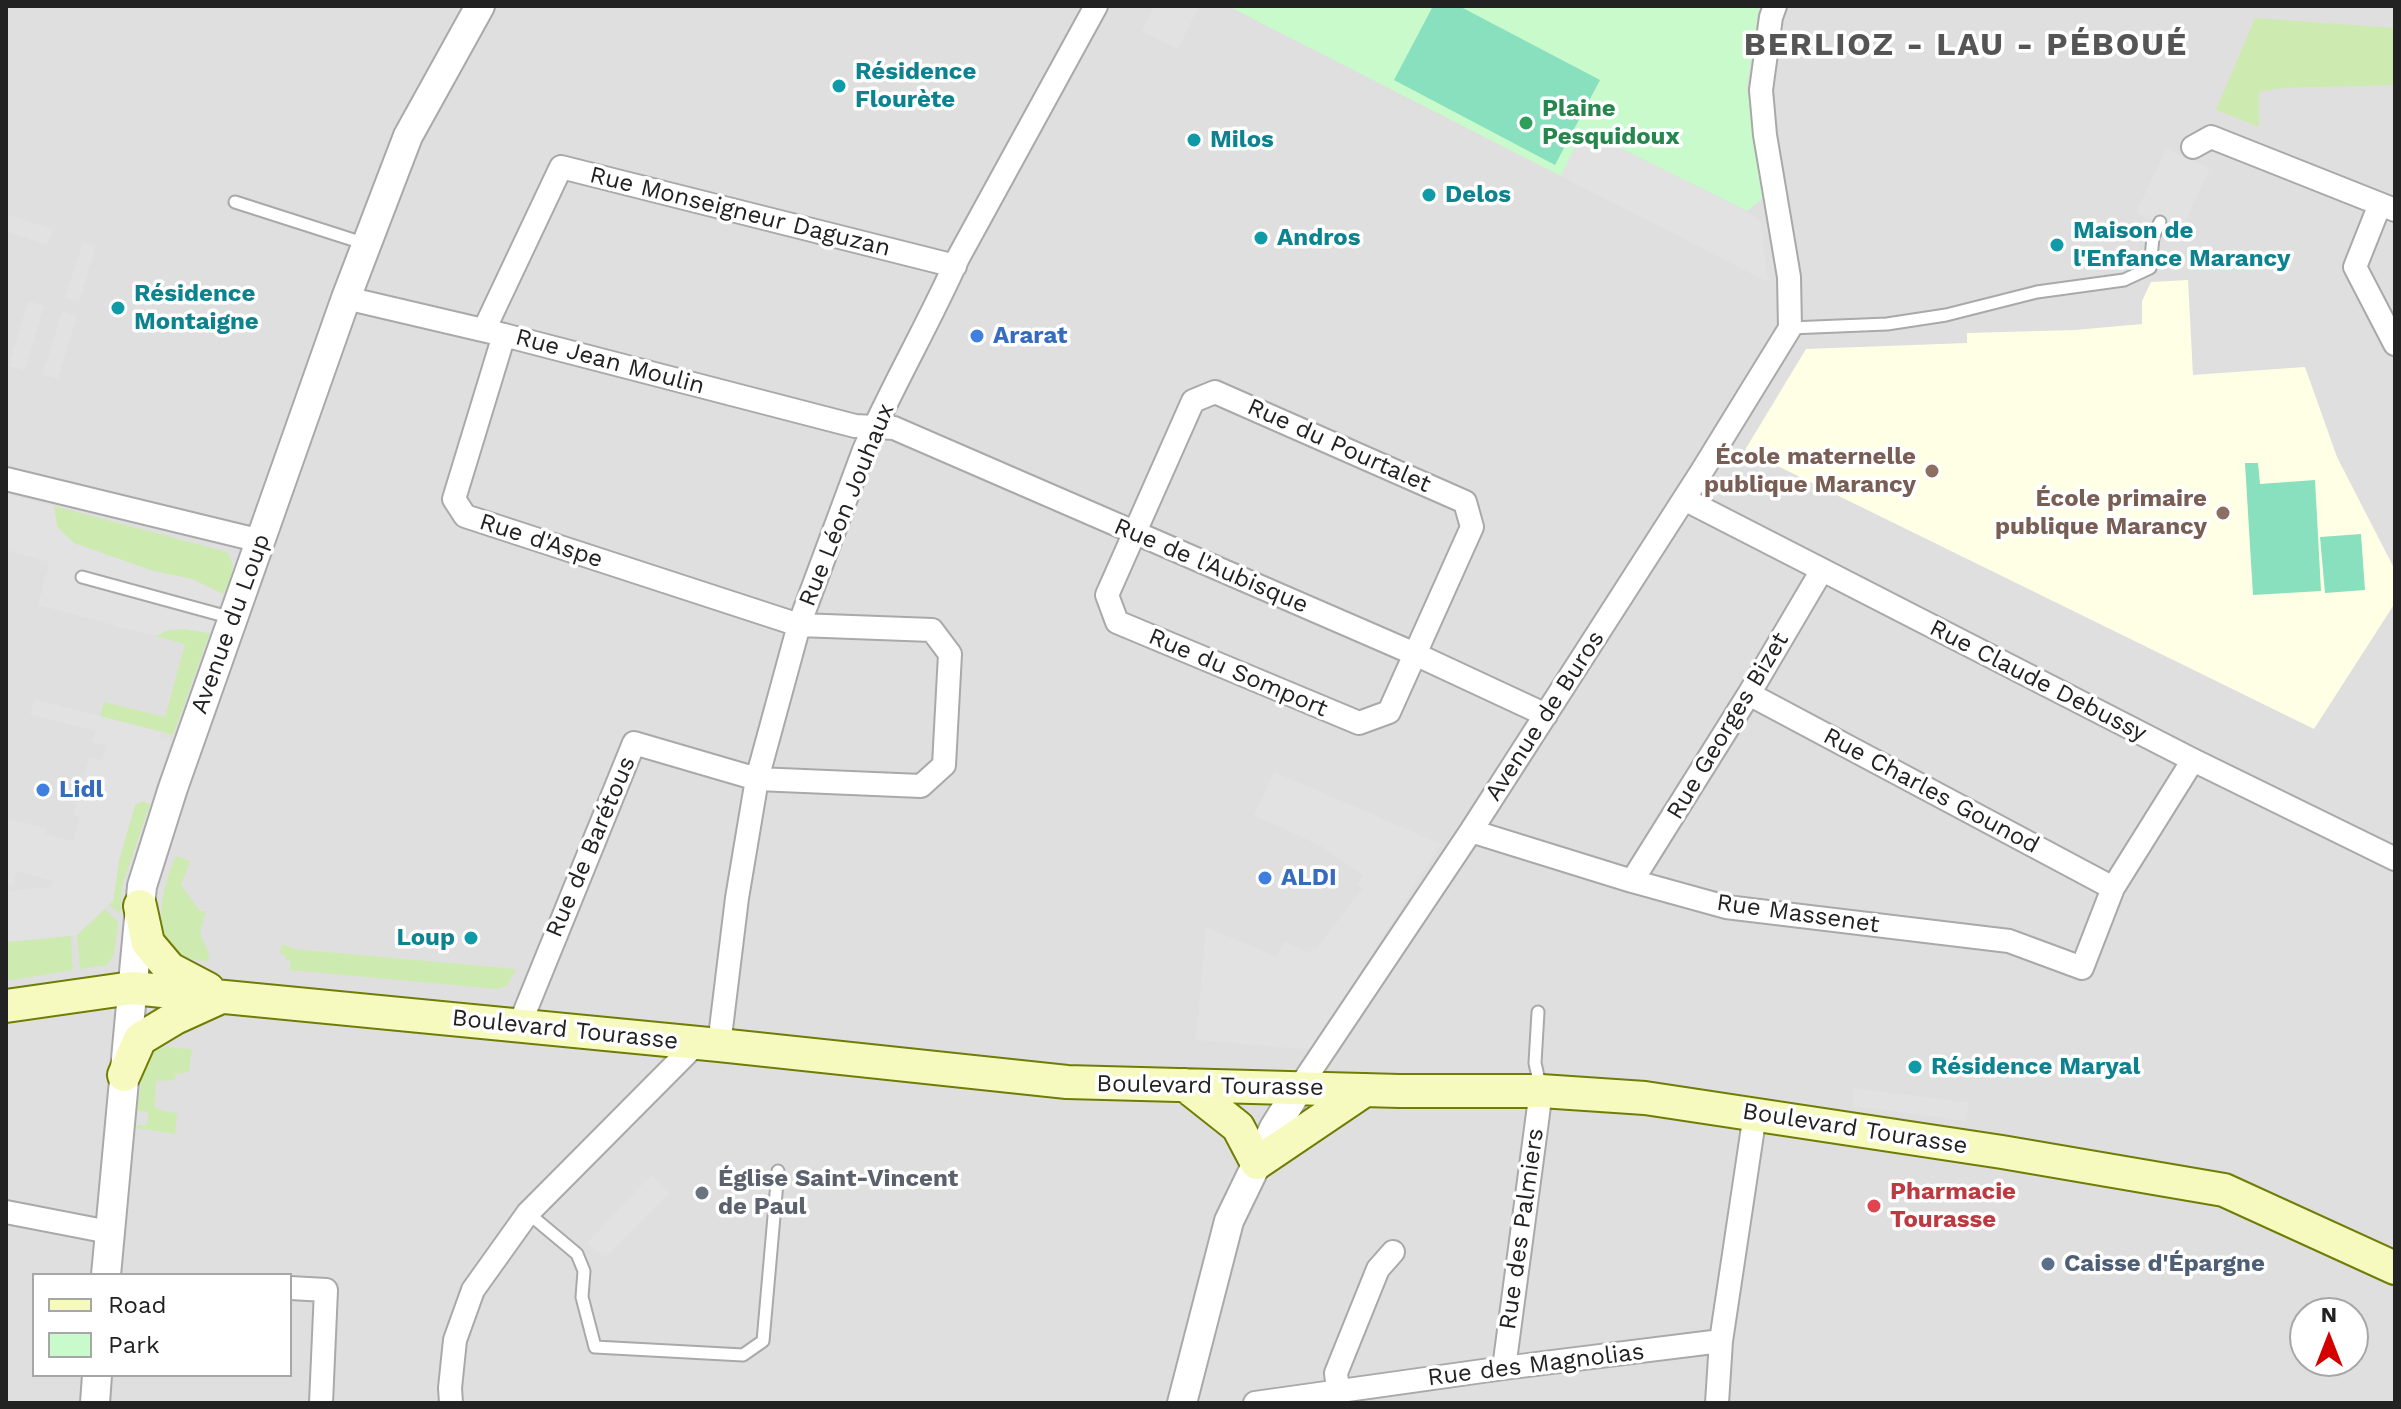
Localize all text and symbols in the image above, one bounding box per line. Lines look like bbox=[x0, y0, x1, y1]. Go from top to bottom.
district label: BERLIOZ - LAU - PÉBOUÉ bbox=[1744, 27, 2188, 65]
place label: Résidence Flourète bbox=[855, 58, 976, 114]
marker: Résidence Flourète bbox=[830, 77, 848, 95]
place label: Plaine Pesquidoux bbox=[1542, 95, 1680, 151]
marker: Plaine Pesquidoux bbox=[1517, 114, 1535, 132]
place label: Milos bbox=[1210, 126, 1274, 154]
marker: Milos bbox=[1185, 131, 1203, 149]
street label: Rue Monseigneur Daguzan bbox=[587, 161, 893, 263]
place label: Delos bbox=[1445, 181, 1511, 209]
marker: Delos bbox=[1420, 186, 1438, 204]
place label: Maison de l'Enfance Marancy bbox=[2073, 217, 2291, 273]
place label: Andros bbox=[1277, 224, 1361, 252]
marker: Andros bbox=[1252, 229, 1270, 247]
marker: Maison de l'Enfance Marancy bbox=[2048, 236, 2066, 254]
place label: Résidence Montaigne bbox=[134, 280, 259, 336]
marker: Résidence Montaigne bbox=[109, 299, 127, 317]
place label: Ararat bbox=[993, 322, 1067, 350]
street label: Rue Jean Moulin bbox=[512, 323, 708, 401]
marker: Ararat bbox=[968, 327, 986, 345]
street label: Rue du Pourtalet bbox=[1243, 393, 1435, 499]
street label: Rue Léon Jouhaux bbox=[793, 399, 901, 611]
place label: École maternelle publique Marancy bbox=[1704, 443, 1916, 499]
marker: École maternelle publique Marancy bbox=[1923, 462, 1941, 480]
place label: École primaire publique Marancy bbox=[1995, 485, 2207, 541]
marker: École primaire publique Marancy bbox=[2214, 504, 2232, 522]
street label: Rue d'Aspe bbox=[476, 508, 606, 574]
street label: Rue de l'Aubisque bbox=[1110, 512, 1312, 620]
street label: Avenue du Loup bbox=[185, 530, 277, 718]
street label: Rue Claude Debussy bbox=[1925, 614, 2151, 748]
street label: Rue du Somport bbox=[1144, 622, 1332, 724]
street label: Avenue de Buros bbox=[1479, 626, 1611, 806]
street label: Rue Georges Bizet bbox=[1661, 627, 1795, 825]
street label: Rue Charles Gounod bbox=[1818, 722, 2044, 860]
street label: Rue de Barétous bbox=[540, 752, 642, 942]
place label: Lidl bbox=[59, 776, 103, 804]
marker: Lidl bbox=[34, 781, 52, 799]
place label: ALDI bbox=[1281, 864, 1337, 892]
marker: ALDI bbox=[1256, 869, 1274, 887]
street label: Rue Massenet bbox=[1715, 888, 1881, 940]
place label: Loup bbox=[396, 924, 455, 952]
marker: Loup bbox=[462, 929, 480, 947]
street label: Boulevard Tourasse bbox=[450, 1004, 680, 1056]
place label: Résidence Maryal bbox=[1931, 1053, 2140, 1081]
marker: Résidence Maryal bbox=[1906, 1058, 1924, 1076]
street label: Boulevard Tourasse bbox=[1096, 1070, 1324, 1102]
street label: Boulevard Tourasse bbox=[1740, 1097, 1970, 1161]
street label: Rue des Palmiers bbox=[1494, 1127, 1550, 1331]
place label: Église Saint-Vincent de Paul bbox=[718, 1165, 958, 1221]
place label: Pharmacie Tourasse bbox=[1890, 1178, 2016, 1234]
marker: Église Saint-Vincent de Paul bbox=[693, 1184, 711, 1202]
marker: Pharmacie Tourasse bbox=[1865, 1197, 1883, 1215]
place label: Caisse d'Épargne bbox=[2064, 1250, 2265, 1278]
marker: Caisse d'Épargne bbox=[2039, 1255, 2057, 1273]
legend bbox=[32, 1273, 292, 1377]
text: Road bbox=[108, 1291, 167, 1319]
north arrow bbox=[2289, 1297, 2369, 1377]
text: N bbox=[2321, 1302, 2337, 1327]
text: Park bbox=[108, 1331, 160, 1359]
street label: Rue des Magnolias bbox=[1426, 1337, 1646, 1393]

